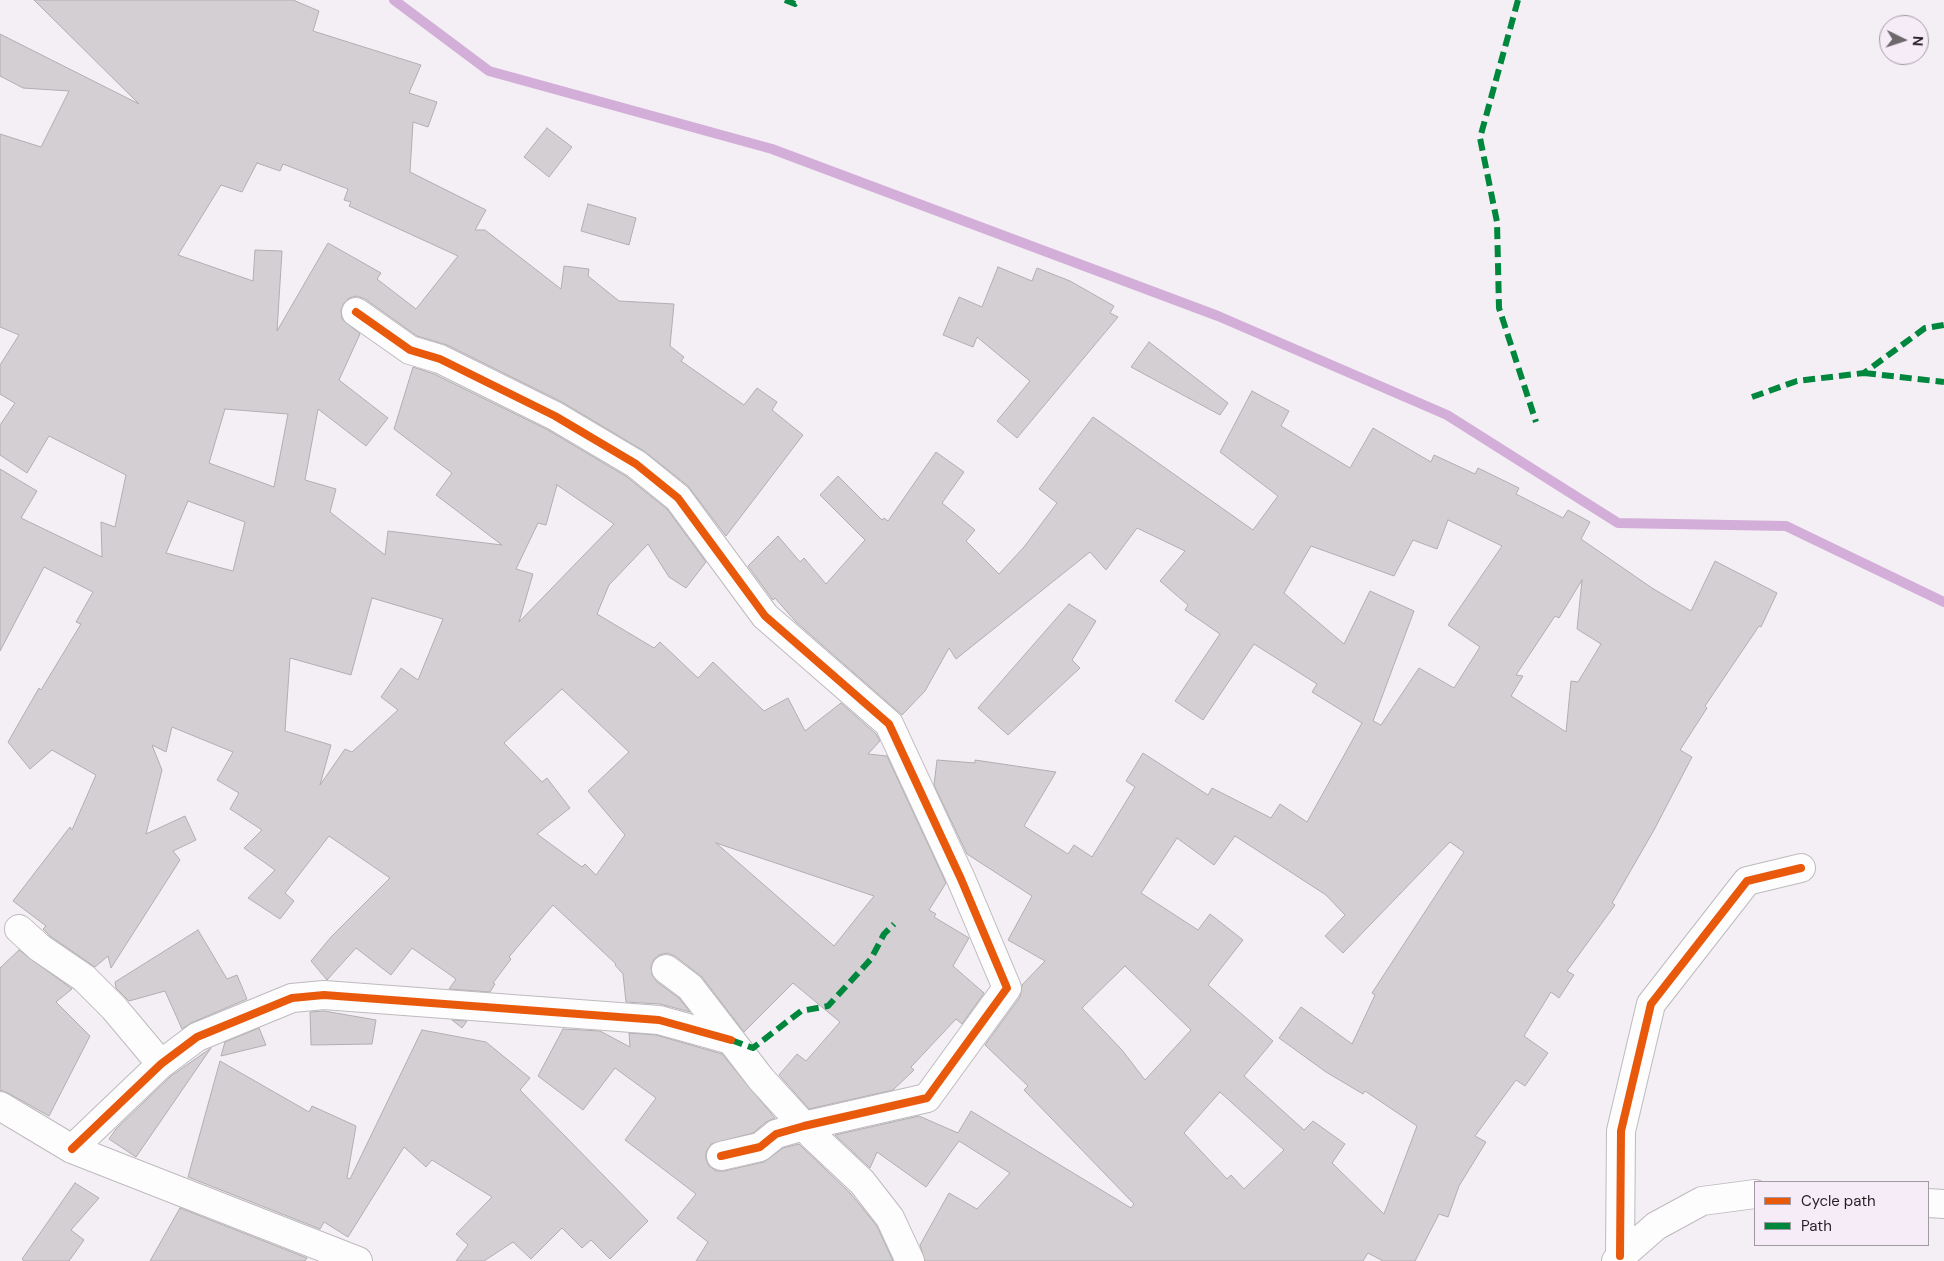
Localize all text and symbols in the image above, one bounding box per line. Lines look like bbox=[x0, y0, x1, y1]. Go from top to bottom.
north arrow bbox=[1879, 15, 1929, 65]
text: N bbox=[1909, 35, 1927, 47]
legend bbox=[1754, 1181, 1929, 1246]
text: Cycle path bbox=[1801, 1191, 1876, 1211]
text: Path bbox=[1801, 1216, 1832, 1236]

